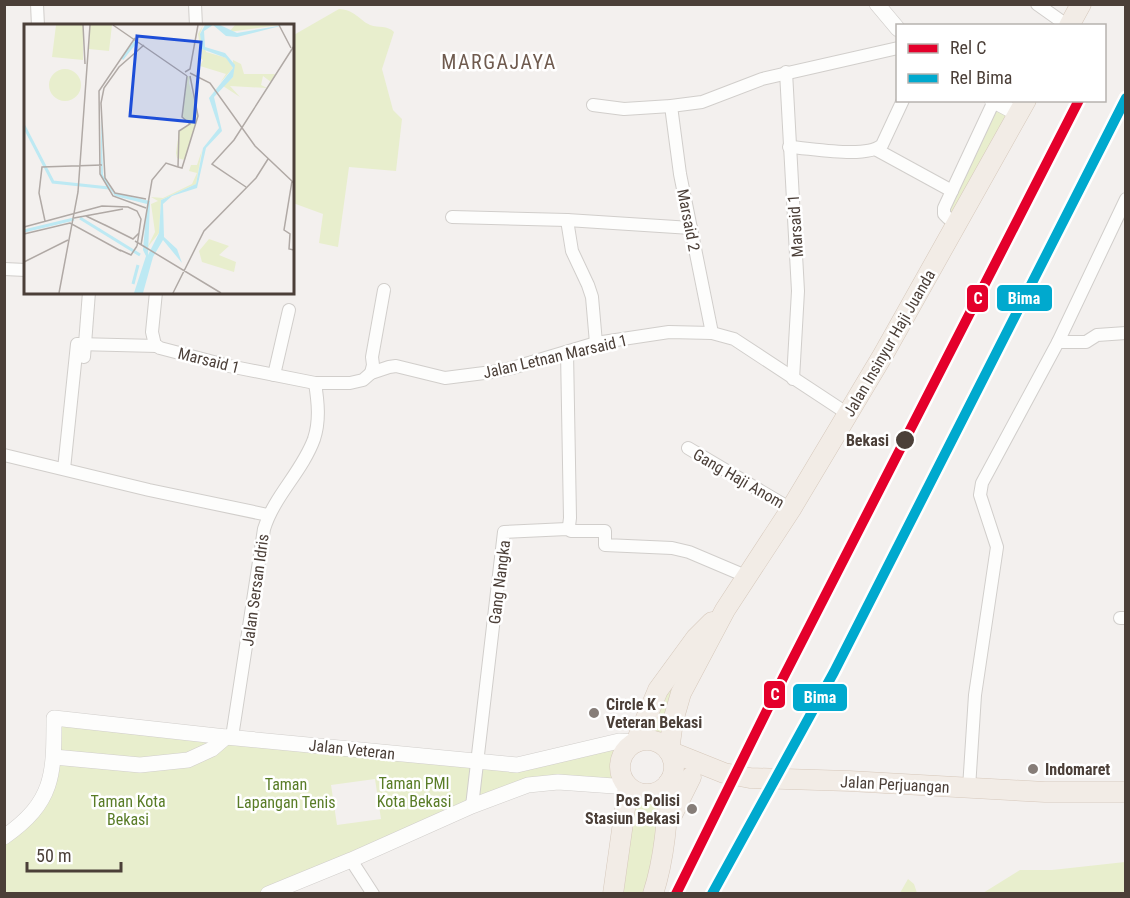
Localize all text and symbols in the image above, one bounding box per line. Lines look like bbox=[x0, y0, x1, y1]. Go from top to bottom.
inset map bbox=[24, 24, 294, 294]
legend bbox=[896, 24, 1106, 102]
text: Rel C bbox=[950, 37, 986, 58]
district label: MARGAJAYA bbox=[441, 50, 557, 74]
text: Rel Bima bbox=[950, 67, 1012, 88]
street label: Marsaid 2 bbox=[673, 187, 704, 253]
street label: Marsaid 1 bbox=[784, 194, 807, 258]
street label: Jalan Insinyur Haji Juanda bbox=[840, 266, 939, 420]
line badge: C bbox=[966, 284, 989, 313]
line badge: Bima bbox=[996, 284, 1053, 312]
text: C bbox=[973, 289, 983, 308]
text: Bima bbox=[1008, 289, 1041, 308]
street label: Jalan Letnan Marsaid 1 bbox=[481, 331, 629, 382]
street label: Marsaid 1 bbox=[176, 344, 242, 377]
marker: Bekasi bbox=[894, 429, 916, 451]
place label: Bekasi bbox=[846, 431, 889, 450]
street label: Gang Haji Anom bbox=[690, 445, 788, 512]
street label: Jalan Sersan Idris bbox=[238, 533, 273, 647]
street label: Gang Nangka bbox=[485, 539, 514, 625]
line badge: C bbox=[763, 680, 786, 709]
line badge: Bima bbox=[792, 683, 848, 712]
text: C bbox=[770, 685, 780, 704]
text: Bima bbox=[804, 688, 837, 707]
place label: Circle K - Veteran Bekasi bbox=[606, 695, 702, 732]
marker: Circle K - Veteran Bekasi bbox=[587, 706, 601, 720]
street label: Jalan Veteran bbox=[308, 736, 396, 763]
place label: Indomaret bbox=[1045, 760, 1110, 779]
marker: Indomaret bbox=[1026, 762, 1040, 776]
street label: Jalan Perjuangan bbox=[840, 772, 950, 797]
park label: Taman PMI Kota Bekasi bbox=[377, 774, 451, 811]
park label: Taman Lapangan Tenis bbox=[236, 775, 336, 812]
place label: Pos Polisi Stasiun Bekasi bbox=[585, 791, 680, 828]
park label: Taman Kota Bekasi bbox=[90, 792, 166, 829]
marker: Pos Polisi Stasiun Bekasi bbox=[685, 802, 699, 816]
scale bar bbox=[27, 835, 122, 873]
text: 50 m bbox=[36, 845, 71, 866]

